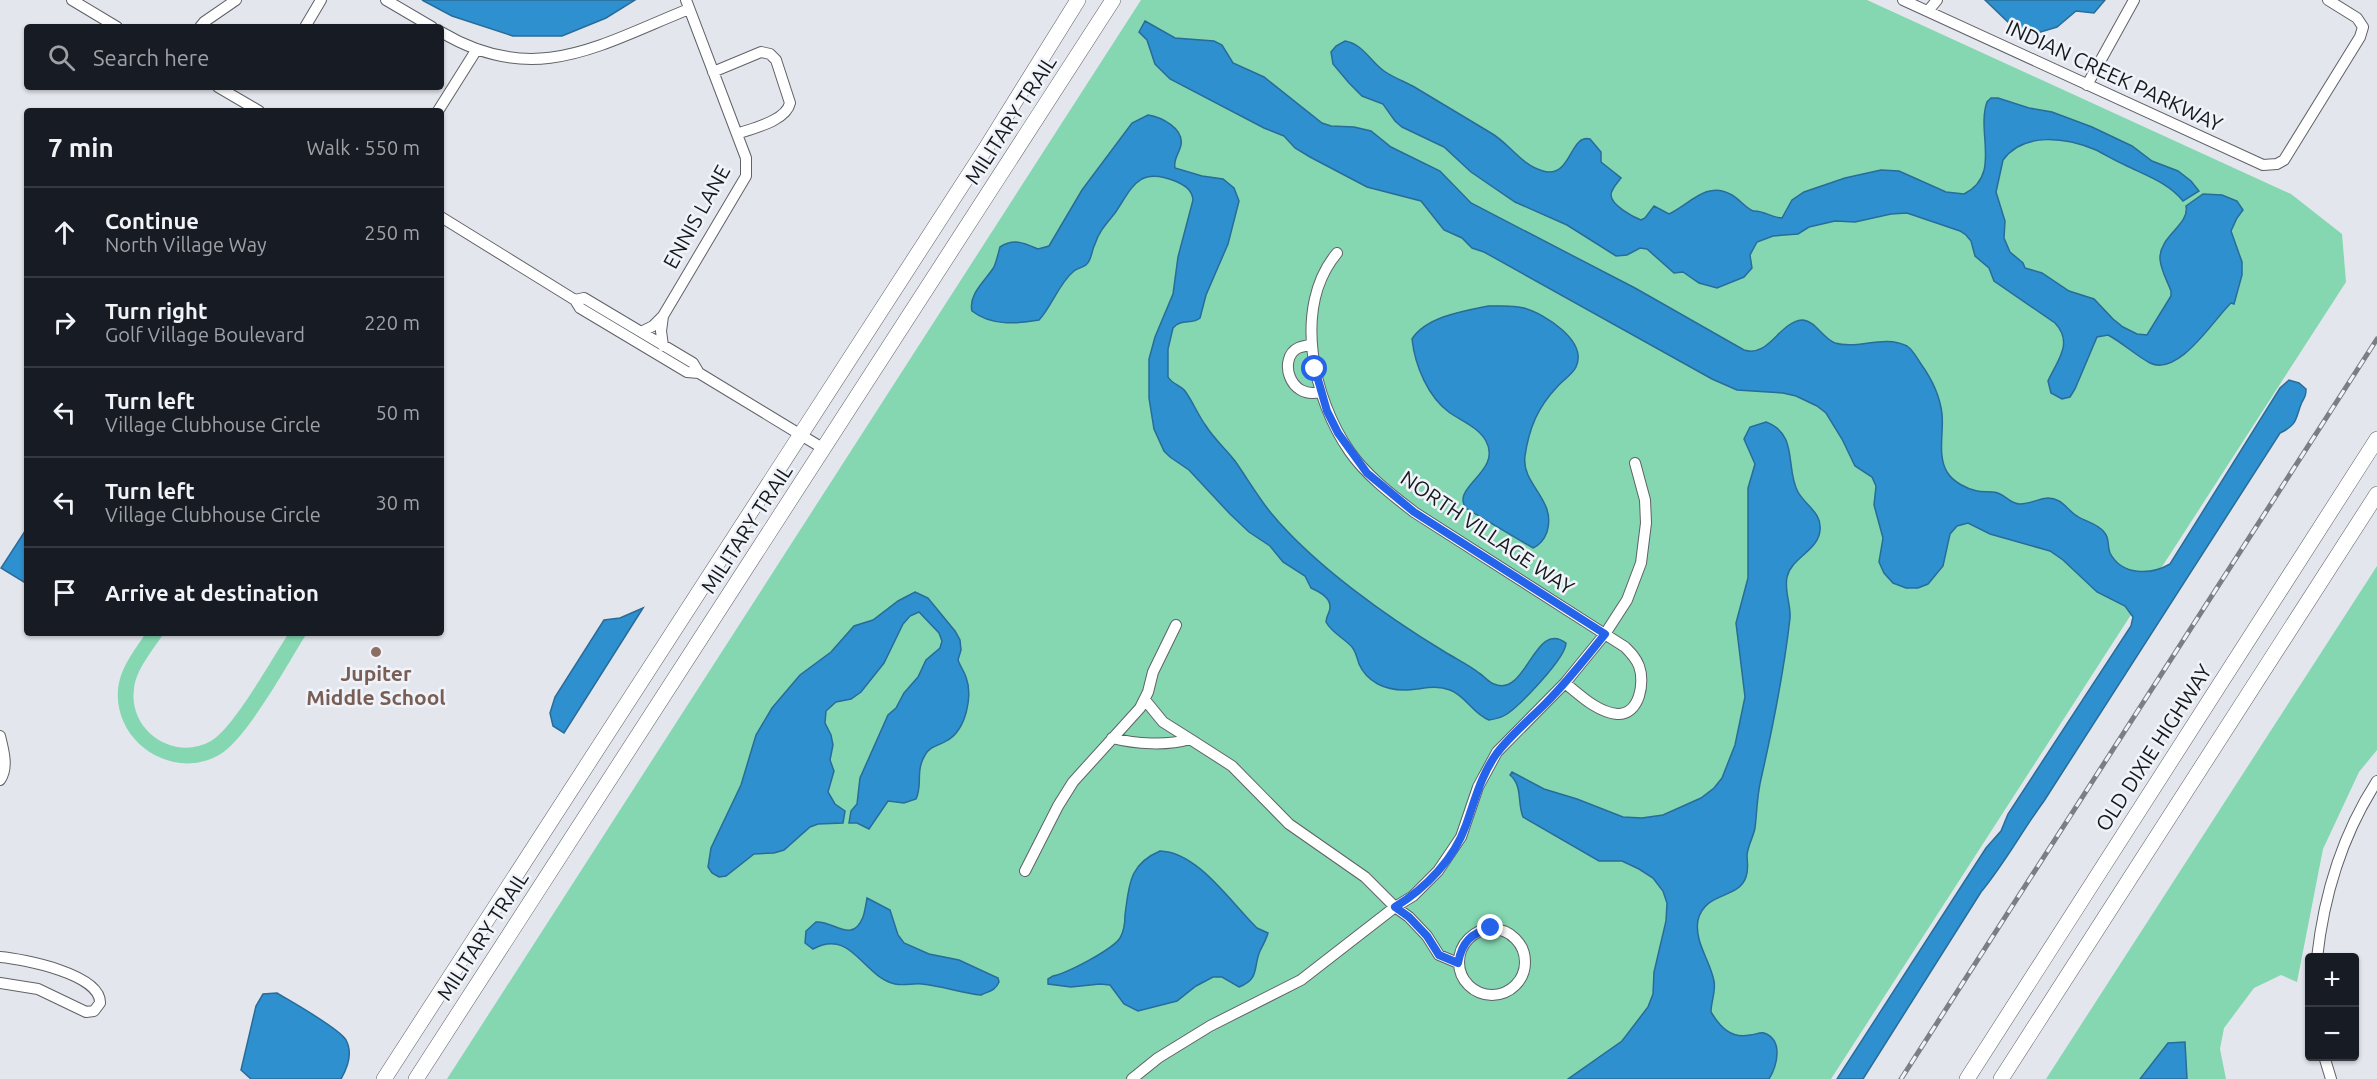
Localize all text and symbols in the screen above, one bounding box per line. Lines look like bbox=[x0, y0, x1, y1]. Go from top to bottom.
street label: INDIAN CREEK PARKWAY bbox=[2002, 14, 2226, 136]
search box bbox=[24, 24, 444, 90]
icon: search bbox=[45, 41, 78, 74]
text: Search here bbox=[93, 45, 209, 70]
street label: MILITARY TRAIL bbox=[960, 50, 1061, 188]
text: 7 min bbox=[48, 133, 114, 162]
text: Walk · 550 m bbox=[307, 136, 420, 159]
street label: ENNIS LANE bbox=[658, 161, 734, 272]
text: Continue bbox=[105, 208, 199, 233]
icon: ahead bbox=[48, 216, 81, 249]
text: 250 m bbox=[364, 221, 420, 244]
text: North Village Way bbox=[105, 233, 267, 256]
text: Turn right bbox=[105, 298, 207, 323]
icon: right bbox=[48, 306, 81, 339]
text: 220 m bbox=[364, 311, 420, 334]
text: Golf Village Boulevard bbox=[105, 323, 305, 346]
route start bbox=[1301, 355, 1327, 381]
text: Turn left bbox=[105, 388, 195, 413]
icon: left bbox=[48, 396, 81, 429]
text: 50 m bbox=[376, 401, 420, 424]
text: Village Clubhouse Circle bbox=[105, 413, 321, 436]
street label: MILITARY TRAIL bbox=[696, 459, 797, 597]
street label: NORTH VILLAGE WAY bbox=[1396, 465, 1579, 599]
text: Turn left bbox=[105, 478, 195, 503]
icon: left bbox=[48, 486, 81, 519]
text: 30 m bbox=[376, 491, 420, 514]
text: Village Clubhouse Circle bbox=[105, 503, 321, 526]
icon: arrive bbox=[48, 576, 81, 609]
text: Arrive at destination bbox=[105, 580, 319, 605]
marker: Jupiter Middle School bbox=[369, 645, 383, 659]
street label: OLD DIXIE HIGHWAY bbox=[2090, 660, 2216, 835]
place label: Jupiter Middle School bbox=[306, 661, 446, 709]
street label: MILITARY TRAIL bbox=[432, 866, 533, 1004]
route end bbox=[1477, 914, 1503, 940]
map controls bbox=[2305, 953, 2359, 1061]
button: + bbox=[2305, 953, 2359, 1007]
button: − bbox=[2305, 1007, 2359, 1061]

